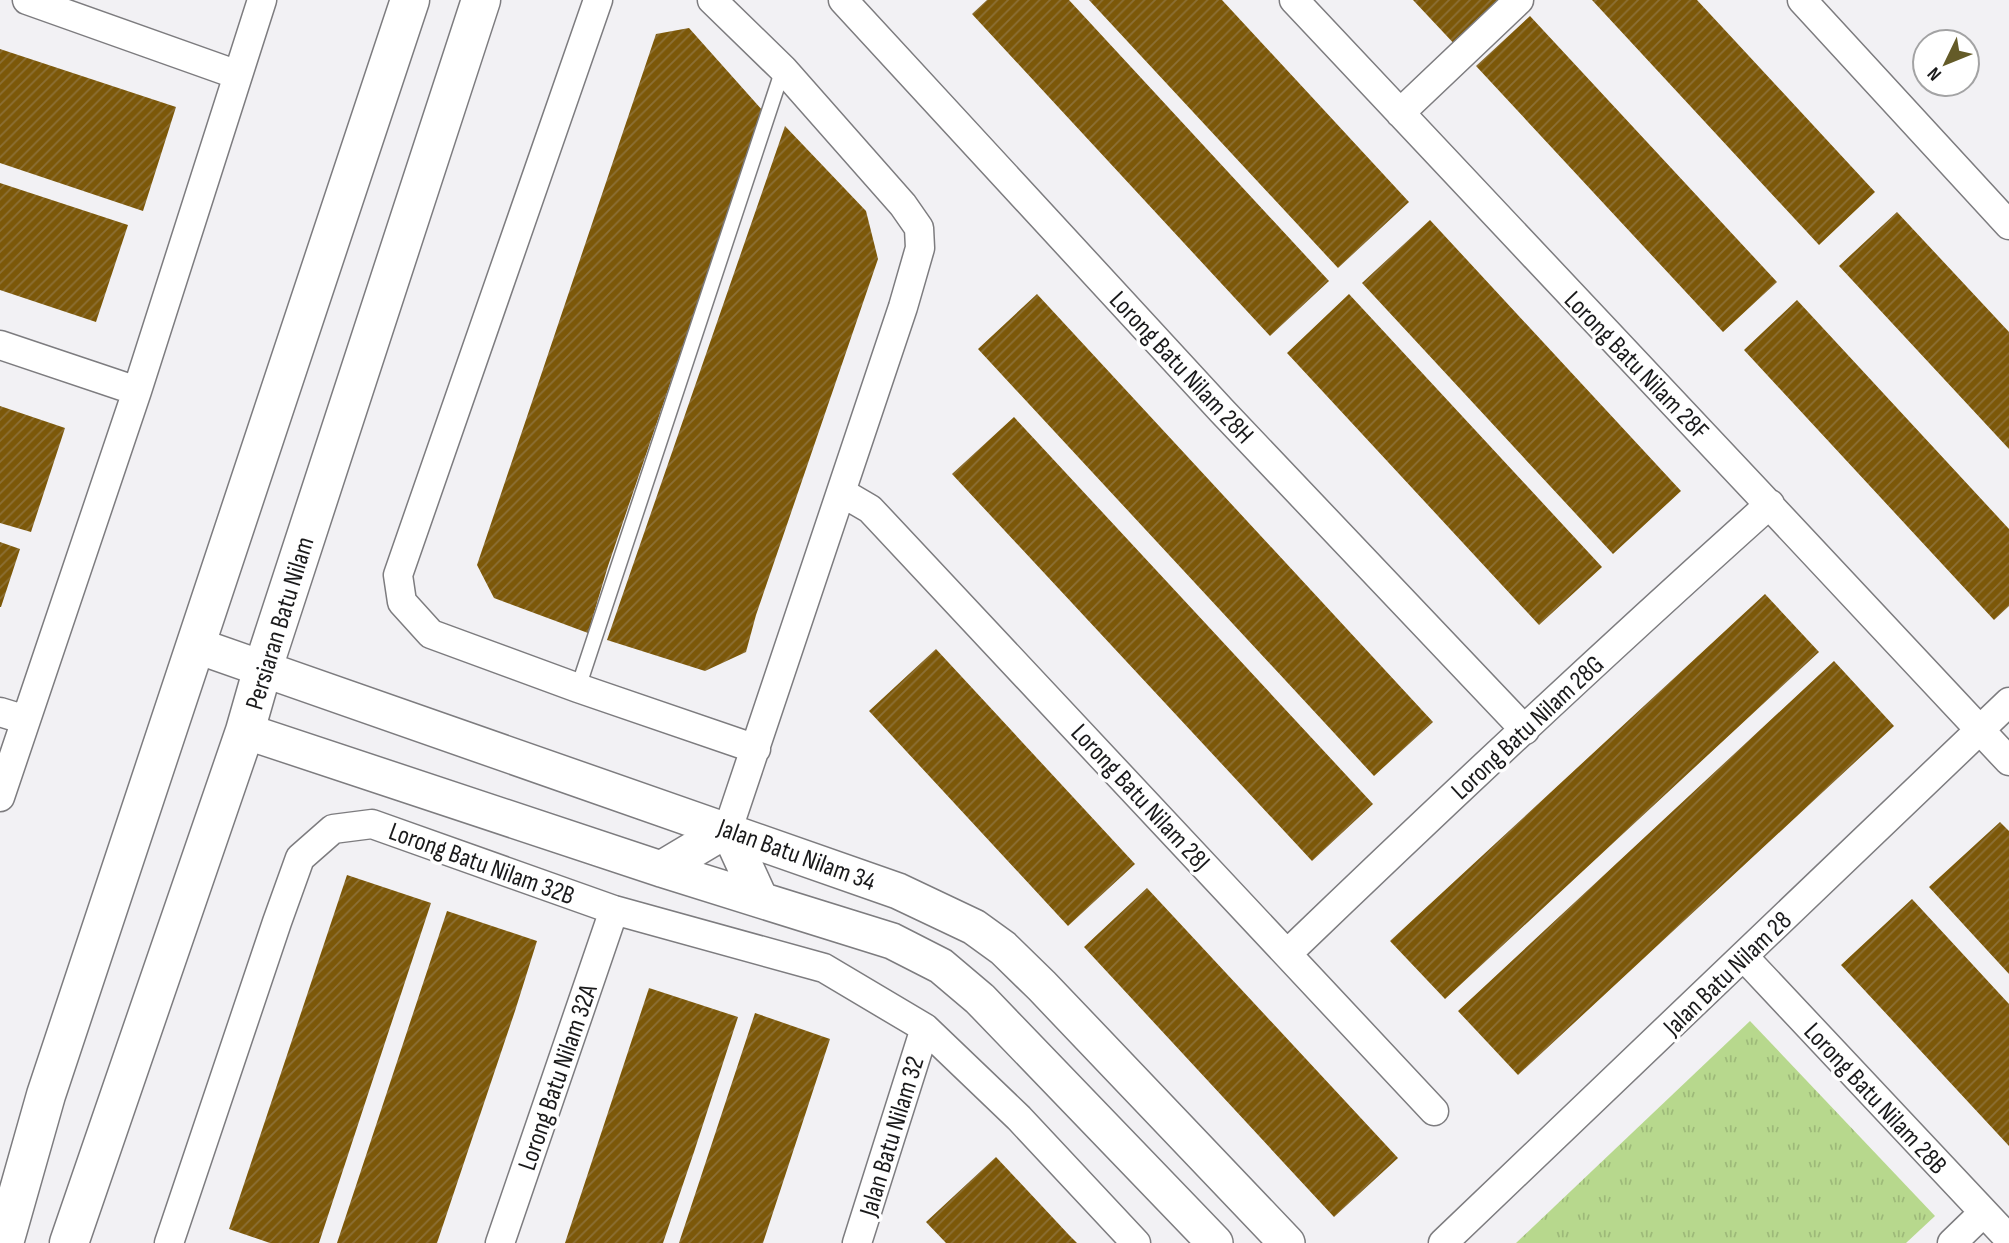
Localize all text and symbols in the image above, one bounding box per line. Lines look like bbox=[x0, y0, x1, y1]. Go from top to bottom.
north arrow bbox=[1911, 28, 1981, 98]
text: N bbox=[1923, 62, 1947, 85]
street label: Lorong Batu Nilam 28H bbox=[1102, 285, 1260, 451]
street label: Lorong Batu Nilam 28F bbox=[1557, 285, 1715, 447]
street label: Persiaran Batu Nilam bbox=[239, 533, 321, 714]
street label: Lorong Batu Nilam 28G bbox=[1445, 650, 1611, 807]
street label: Lorong Batu Nilam 28J bbox=[1064, 718, 1216, 878]
street label: Jalan Batu Nilam 34 bbox=[712, 812, 880, 898]
street label: Lorong Batu Nilam 32B bbox=[384, 816, 578, 912]
street label: Jalan Batu Nilam 28 bbox=[1657, 905, 1798, 1044]
street label: Lorong Batu Nilam 32A bbox=[512, 980, 605, 1175]
street label: Lorong Batu Nilam 28B bbox=[1797, 1017, 1953, 1181]
street label: Jalan Batu Nilam 32 bbox=[853, 1053, 931, 1221]

